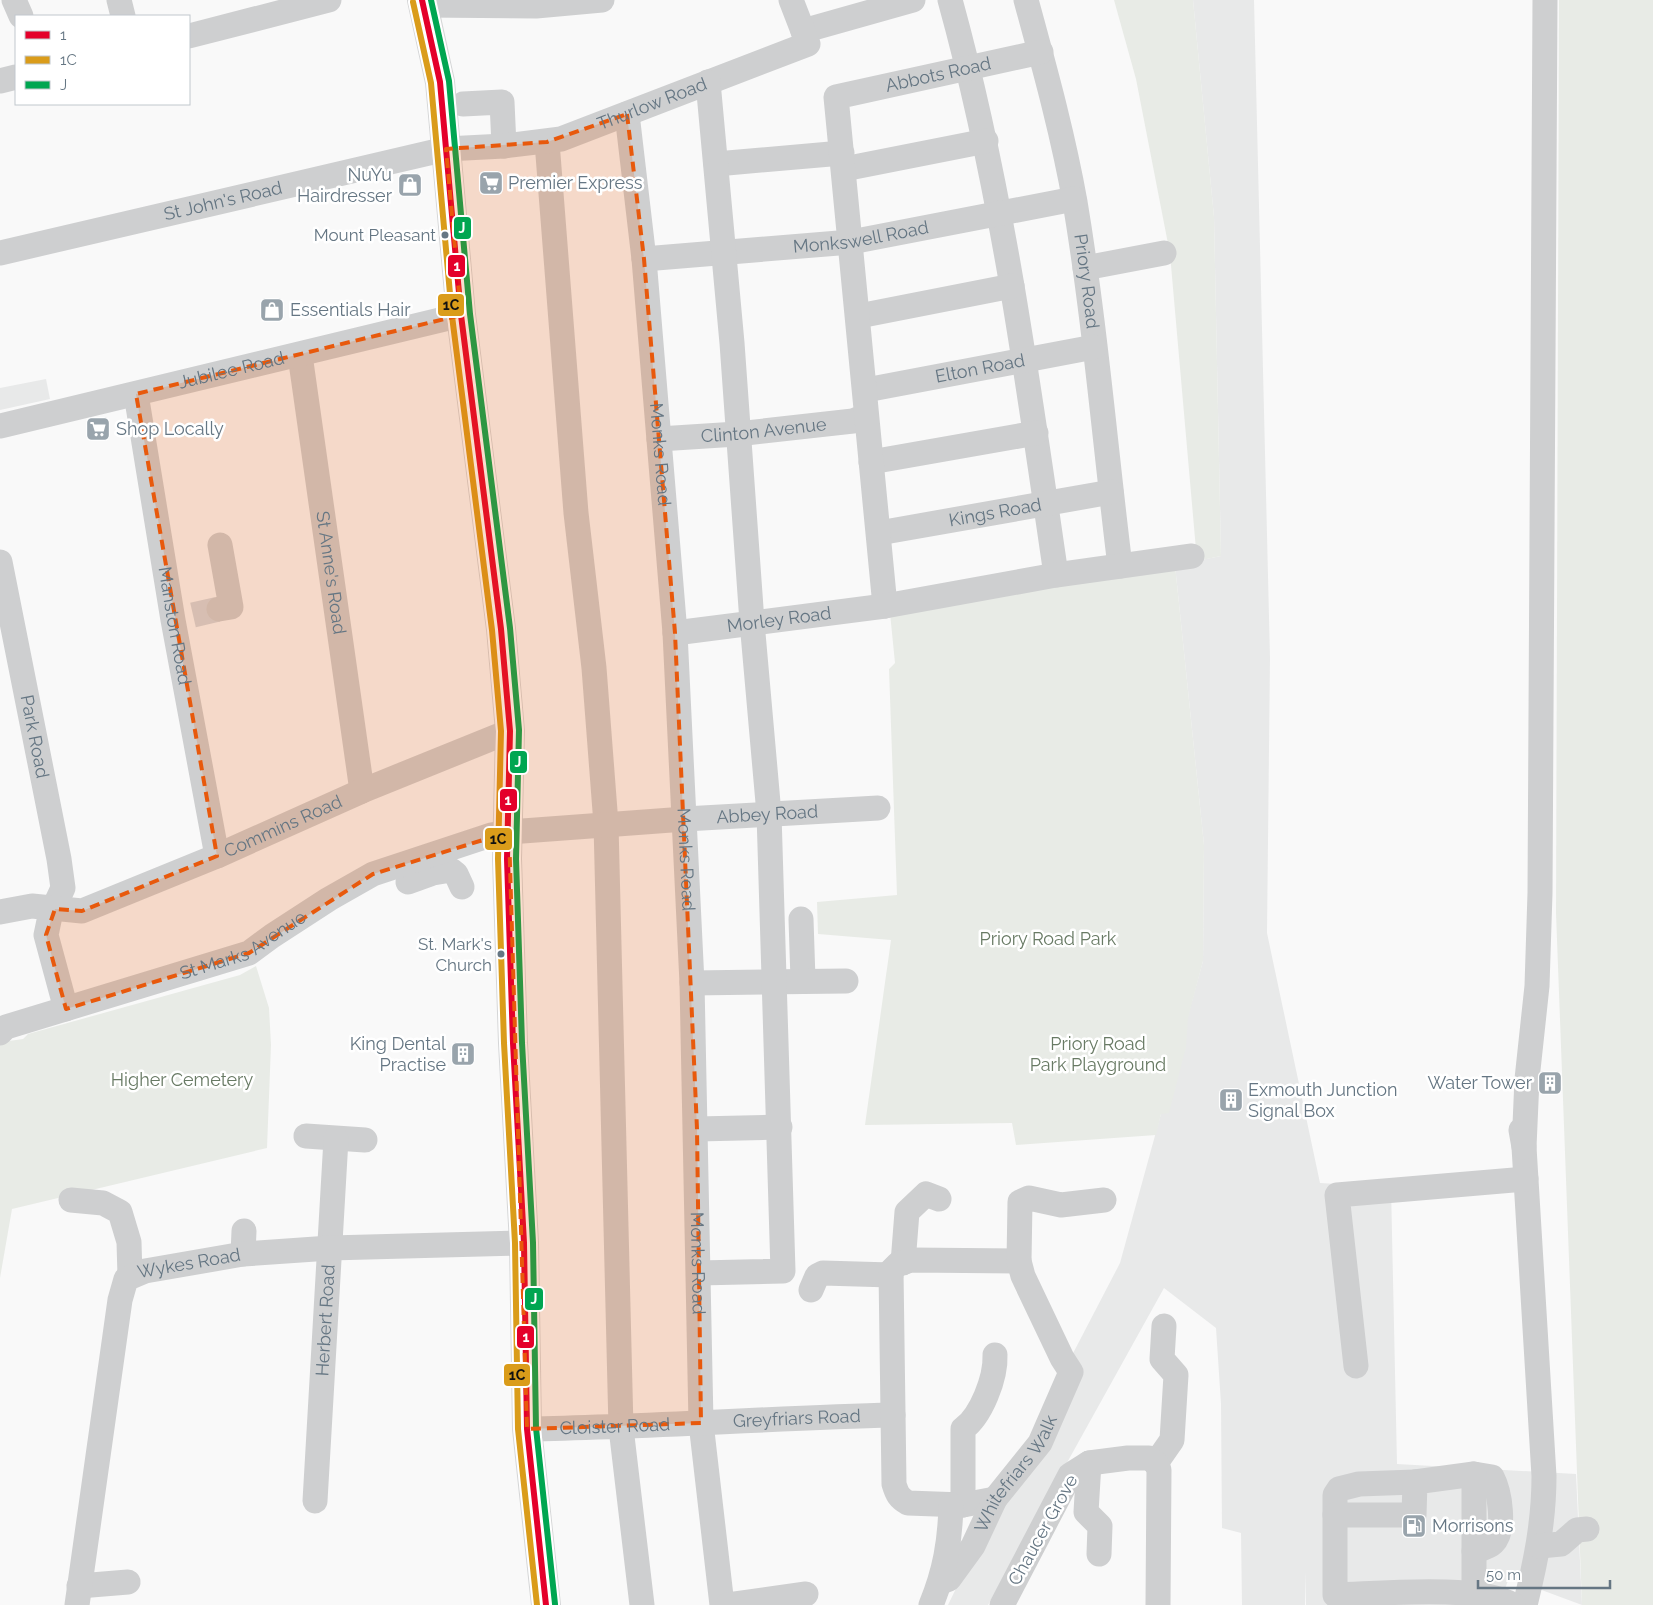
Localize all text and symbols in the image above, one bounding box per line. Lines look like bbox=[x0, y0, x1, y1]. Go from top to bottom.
legend bbox=[15, 15, 190, 105]
text: 1 bbox=[60, 26, 67, 44]
text: 1C bbox=[60, 51, 77, 69]
street label: Abbots Road bbox=[883, 52, 993, 96]
street label: Thurlow Road bbox=[594, 73, 710, 134]
text: J bbox=[60, 76, 67, 94]
place label: NuYu Hairdresser bbox=[297, 164, 393, 206]
supermarket icon: Premier Express bbox=[478, 170, 504, 196]
shop icon: NuYu Hairdresser bbox=[397, 172, 423, 198]
place label: Premier Express bbox=[508, 172, 643, 193]
street label: St John's Road bbox=[162, 177, 284, 224]
line badge: J bbox=[453, 216, 472, 240]
street label: Monkswell Road bbox=[792, 216, 930, 257]
text: J bbox=[459, 220, 465, 236]
place label: Mount Pleasant bbox=[314, 225, 436, 245]
marker: Mount Pleasant bbox=[440, 230, 450, 240]
street label: Priory Road bbox=[1070, 232, 1104, 330]
line badge: 1 bbox=[447, 254, 466, 278]
text: 1 bbox=[454, 258, 461, 274]
line badge: 1C bbox=[437, 293, 465, 317]
shop icon: Essentials Hair bbox=[259, 297, 285, 323]
text: 1C bbox=[443, 297, 460, 313]
place label: Essentials Hair bbox=[290, 299, 411, 320]
street label: Jubilee Road bbox=[176, 347, 286, 393]
street label: Elton Road bbox=[933, 349, 1026, 387]
street label: Monks Road bbox=[646, 402, 675, 506]
street label: Clinton Avenue bbox=[700, 413, 828, 446]
supermarket icon: Shop Locally bbox=[85, 416, 111, 442]
place label: Shop Locally bbox=[116, 418, 224, 439]
street label: Kings Road bbox=[947, 493, 1043, 530]
street label: St Anne's Road bbox=[312, 510, 351, 636]
street label: Manston Road bbox=[154, 565, 196, 687]
street label: Morley Road bbox=[726, 602, 832, 636]
street label: Park Road bbox=[17, 693, 54, 780]
line badge: J bbox=[509, 750, 528, 774]
text: J bbox=[515, 754, 521, 770]
line badge: 1 bbox=[499, 788, 518, 812]
street label: Commins Road bbox=[221, 790, 345, 861]
text: 1 bbox=[505, 792, 512, 808]
street label: Abbey Road bbox=[716, 800, 819, 827]
street label: Monks Road bbox=[674, 808, 699, 911]
line badge: 1C bbox=[484, 827, 513, 851]
text: 1C bbox=[490, 831, 507, 847]
street label: St Marks Avenue bbox=[177, 906, 310, 984]
park label: Priory Road Park bbox=[980, 928, 1117, 949]
place label: St. Mark's Church bbox=[418, 934, 492, 975]
marker: St. Mark's Church bbox=[496, 949, 506, 959]
place label: King Dental Practise bbox=[350, 1033, 446, 1075]
park label: Priory Road Park Playground bbox=[1030, 1033, 1166, 1075]
building icon: King Dental Practise bbox=[450, 1041, 476, 1067]
park label: Higher Cemetery bbox=[111, 1069, 253, 1090]
building icon: Water Tower bbox=[1537, 1070, 1563, 1096]
place label: Water Tower bbox=[1427, 1072, 1533, 1093]
place label: Exmouth Junction Signal Box bbox=[1248, 1079, 1397, 1121]
building icon: Exmouth Junction Signal Box bbox=[1218, 1087, 1244, 1113]
street label: Monks Road bbox=[687, 1212, 710, 1315]
street label: Wykes Road bbox=[135, 1244, 242, 1282]
street label: Herbert Road bbox=[311, 1264, 339, 1377]
line badge: J bbox=[524, 1287, 544, 1311]
text: J bbox=[531, 1291, 537, 1307]
line badge: 1 bbox=[516, 1325, 535, 1349]
text: 1 bbox=[523, 1329, 530, 1345]
line badge: 1C bbox=[503, 1363, 531, 1387]
text: 1C bbox=[509, 1367, 526, 1383]
street label: Greyfriars Road bbox=[732, 1405, 861, 1431]
street label: Whitefriars Walk bbox=[970, 1411, 1061, 1536]
street label: Cloister Road bbox=[559, 1413, 671, 1438]
street label: Chaucer Grove bbox=[1003, 1470, 1082, 1589]
fuel station icon: Morrisons bbox=[1401, 1513, 1427, 1539]
place label: Morrisons bbox=[1432, 1515, 1514, 1536]
scale bar bbox=[1478, 1558, 1610, 1590]
text: 50 m bbox=[1486, 1566, 1521, 1584]

